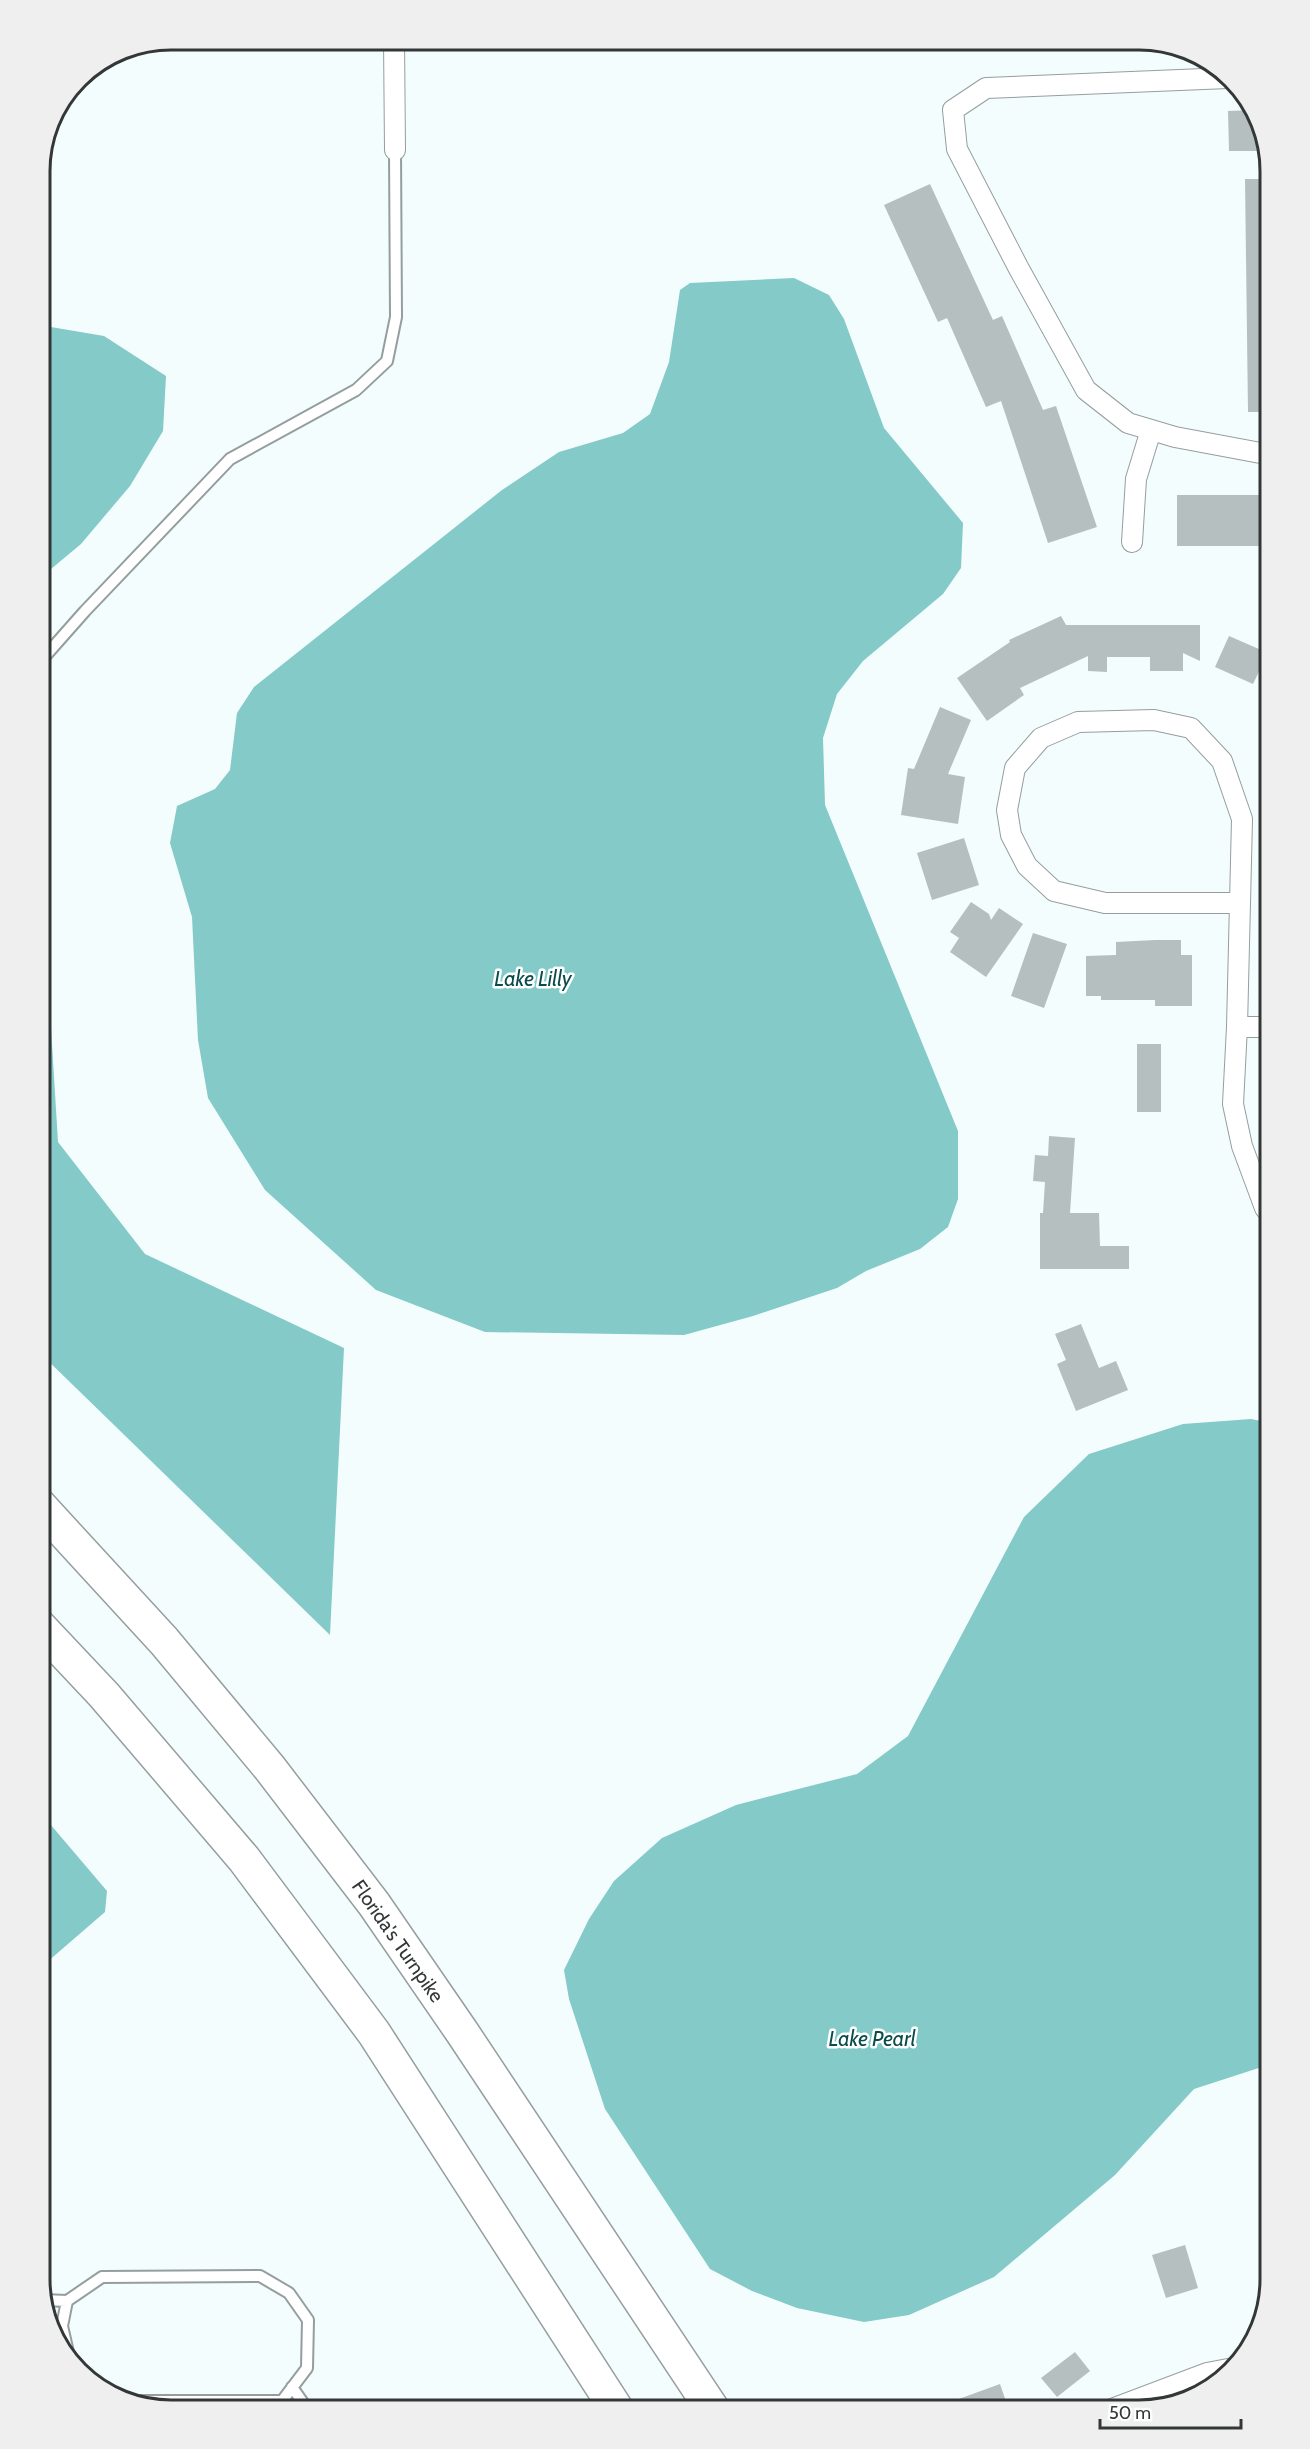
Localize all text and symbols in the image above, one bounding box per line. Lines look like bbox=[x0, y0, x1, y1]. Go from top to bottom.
water label: Lake Lilly bbox=[494, 966, 573, 991]
street label: Florida's Turnpike bbox=[347, 1875, 449, 2007]
water label: Lake Pearl bbox=[828, 2026, 916, 2051]
scale bar bbox=[1100, 2392, 1241, 2430]
text: 50 m bbox=[1109, 2402, 1151, 2424]

